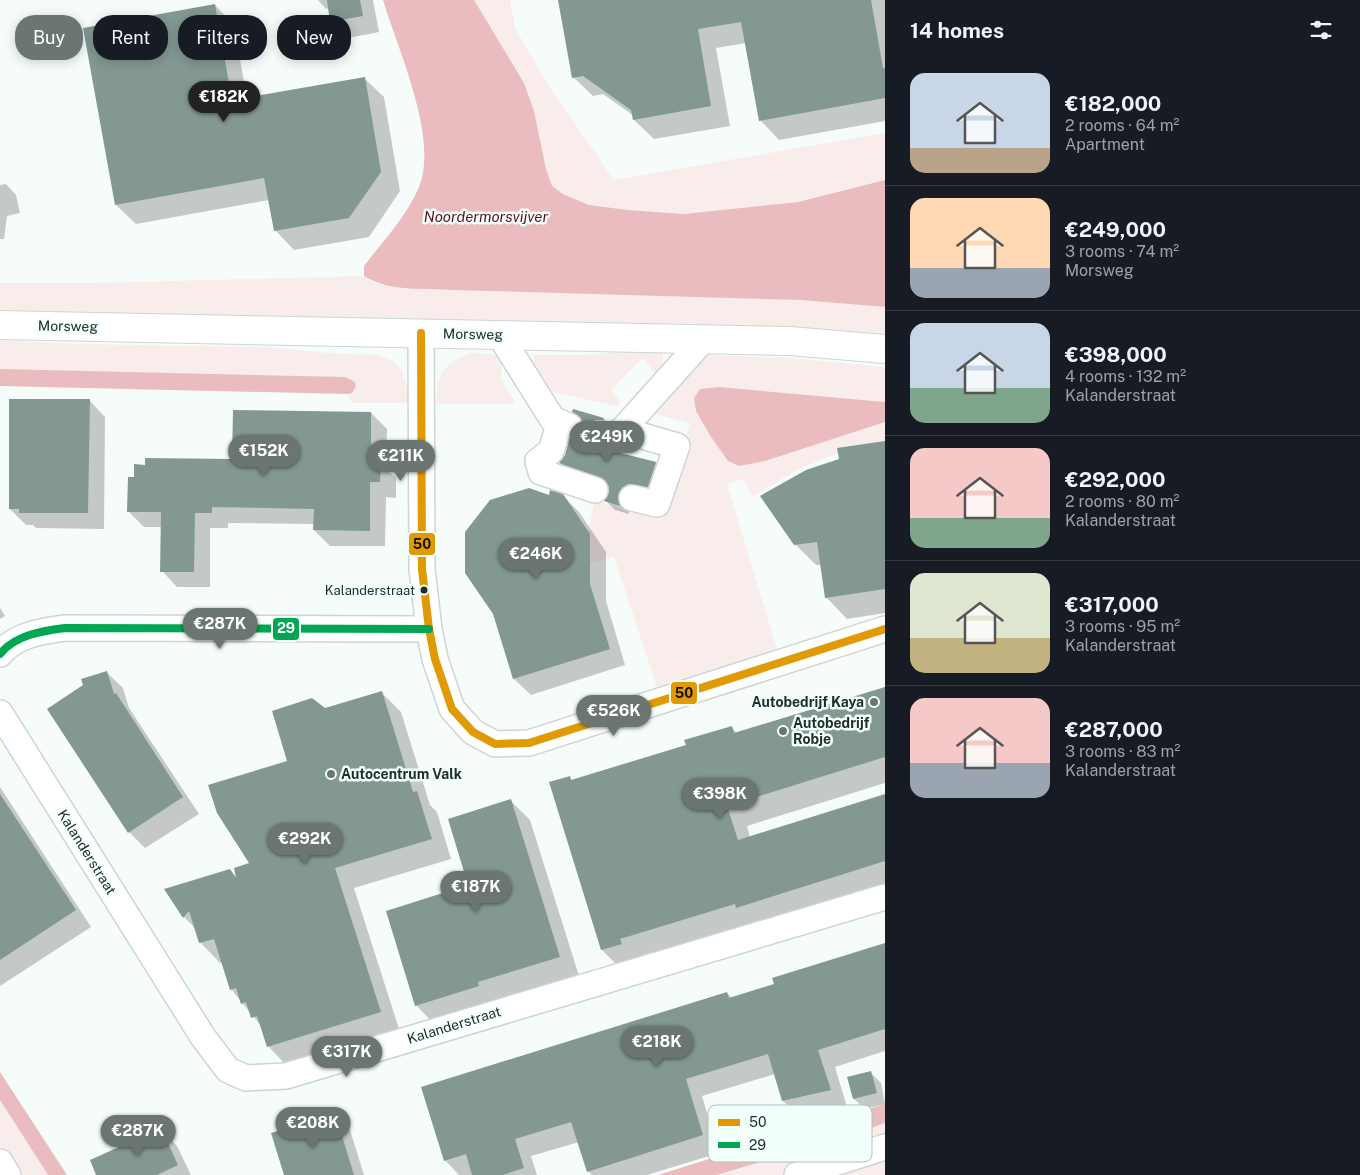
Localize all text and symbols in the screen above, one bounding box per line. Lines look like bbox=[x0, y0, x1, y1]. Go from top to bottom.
chip: Buy bbox=[15, 15, 83, 60]
chip: Rent bbox=[93, 15, 168, 60]
chip: Filters bbox=[178, 15, 267, 60]
chip: New bbox=[277, 15, 351, 60]
icon: filters bbox=[1307, 16, 1335, 44]
text: 14 homes bbox=[910, 18, 1004, 43]
pin: €182K bbox=[189, 80, 259, 123]
text: €182K bbox=[199, 87, 249, 106]
text: €182,000 bbox=[1065, 91, 1161, 116]
icon: home bbox=[950, 93, 1010, 153]
text: 2 rooms · 64 m² bbox=[1065, 116, 1179, 135]
text: Apartment bbox=[1065, 135, 1145, 154]
water label: Noordermorsvijver bbox=[424, 208, 548, 225]
text: €249,000 bbox=[1065, 217, 1166, 242]
icon: home bbox=[950, 218, 1010, 278]
text: 3 rooms · 74 m² bbox=[1065, 242, 1179, 261]
text: Morsweg bbox=[1065, 261, 1134, 280]
street label: Morsweg bbox=[38, 317, 98, 335]
street label: Morsweg bbox=[443, 325, 503, 343]
text: €398,000 bbox=[1065, 342, 1167, 367]
icon: home bbox=[950, 343, 1010, 403]
text: 4 rooms · 132 m² bbox=[1065, 367, 1186, 386]
text: Kalanderstraat bbox=[1065, 386, 1176, 405]
pin: €249K bbox=[572, 420, 642, 463]
text: €249K bbox=[580, 427, 634, 446]
pin: €152K bbox=[229, 434, 299, 477]
pin: €211K bbox=[366, 440, 436, 482]
text: €152K bbox=[239, 441, 289, 460]
text: €211K bbox=[378, 446, 424, 465]
text: €292,000 bbox=[1065, 467, 1165, 492]
icon: home bbox=[950, 468, 1010, 528]
text: 2 rooms · 80 m² bbox=[1065, 492, 1179, 511]
text: Kalanderstraat bbox=[1065, 511, 1176, 530]
line badge: 50 bbox=[408, 532, 436, 556]
text: 50 bbox=[413, 536, 431, 552]
pin: €246K bbox=[501, 538, 571, 580]
text: €246K bbox=[509, 544, 563, 563]
place label: Kalanderstraat bbox=[325, 583, 415, 598]
marker: Kalanderstraat bbox=[419, 585, 429, 595]
text: €317,000 bbox=[1065, 592, 1159, 617]
icon: home bbox=[950, 593, 1010, 653]
pin: €287K bbox=[185, 608, 255, 650]
text: €287K bbox=[194, 614, 246, 633]
line badge: 29 bbox=[272, 617, 300, 641]
text: 3 rooms · 95 m² bbox=[1065, 617, 1180, 636]
text: 29 bbox=[277, 620, 295, 636]
text: Kalanderstraat bbox=[1065, 636, 1176, 655]
line badge: 50 bbox=[670, 681, 698, 705]
text: 50 bbox=[675, 685, 693, 701]
pin: €526K bbox=[579, 694, 649, 737]
place label: Autobedrijf Kaya bbox=[752, 694, 864, 710]
marker: Autobedrijf Kaya bbox=[868, 696, 880, 708]
text: €526K bbox=[587, 701, 641, 720]
place label: Autobedrijf Robje bbox=[793, 715, 870, 747]
text: €287,000 bbox=[1065, 717, 1163, 742]
icon: home bbox=[950, 718, 1010, 778]
marker: Autobedrijf Robje bbox=[777, 725, 789, 737]
text: 3 rooms · 83 m² bbox=[1065, 742, 1180, 761]
text: Kalanderstraat bbox=[1065, 761, 1176, 780]
place label: Autocentrum Valk bbox=[341, 766, 462, 782]
marker: Autocentrum Valk bbox=[325, 768, 337, 780]
pin: €398K bbox=[685, 778, 755, 820]
text: €398K bbox=[693, 784, 747, 803]
street label: Kalanderstraat bbox=[54, 807, 120, 897]
pin: €292K bbox=[270, 822, 340, 865]
text: €292K bbox=[279, 829, 331, 848]
pin: €187K bbox=[441, 870, 511, 913]
text: €187K bbox=[451, 877, 501, 896]
street label: Kalanderstraat bbox=[405, 1003, 503, 1047]
pin: €218K bbox=[622, 1026, 692, 1068]
text: €218K bbox=[632, 1032, 682, 1051]
pin: €317K bbox=[312, 1036, 382, 1078]
text: €317K bbox=[322, 1042, 372, 1061]
legend bbox=[708, 1105, 872, 1162]
pin: €208K bbox=[278, 1106, 348, 1149]
text: €208K bbox=[286, 1113, 340, 1132]
pin: €287K bbox=[103, 1114, 173, 1157]
text: 50 bbox=[749, 1114, 767, 1130]
text: €287K bbox=[112, 1121, 164, 1140]
text: 29 bbox=[749, 1137, 766, 1153]

